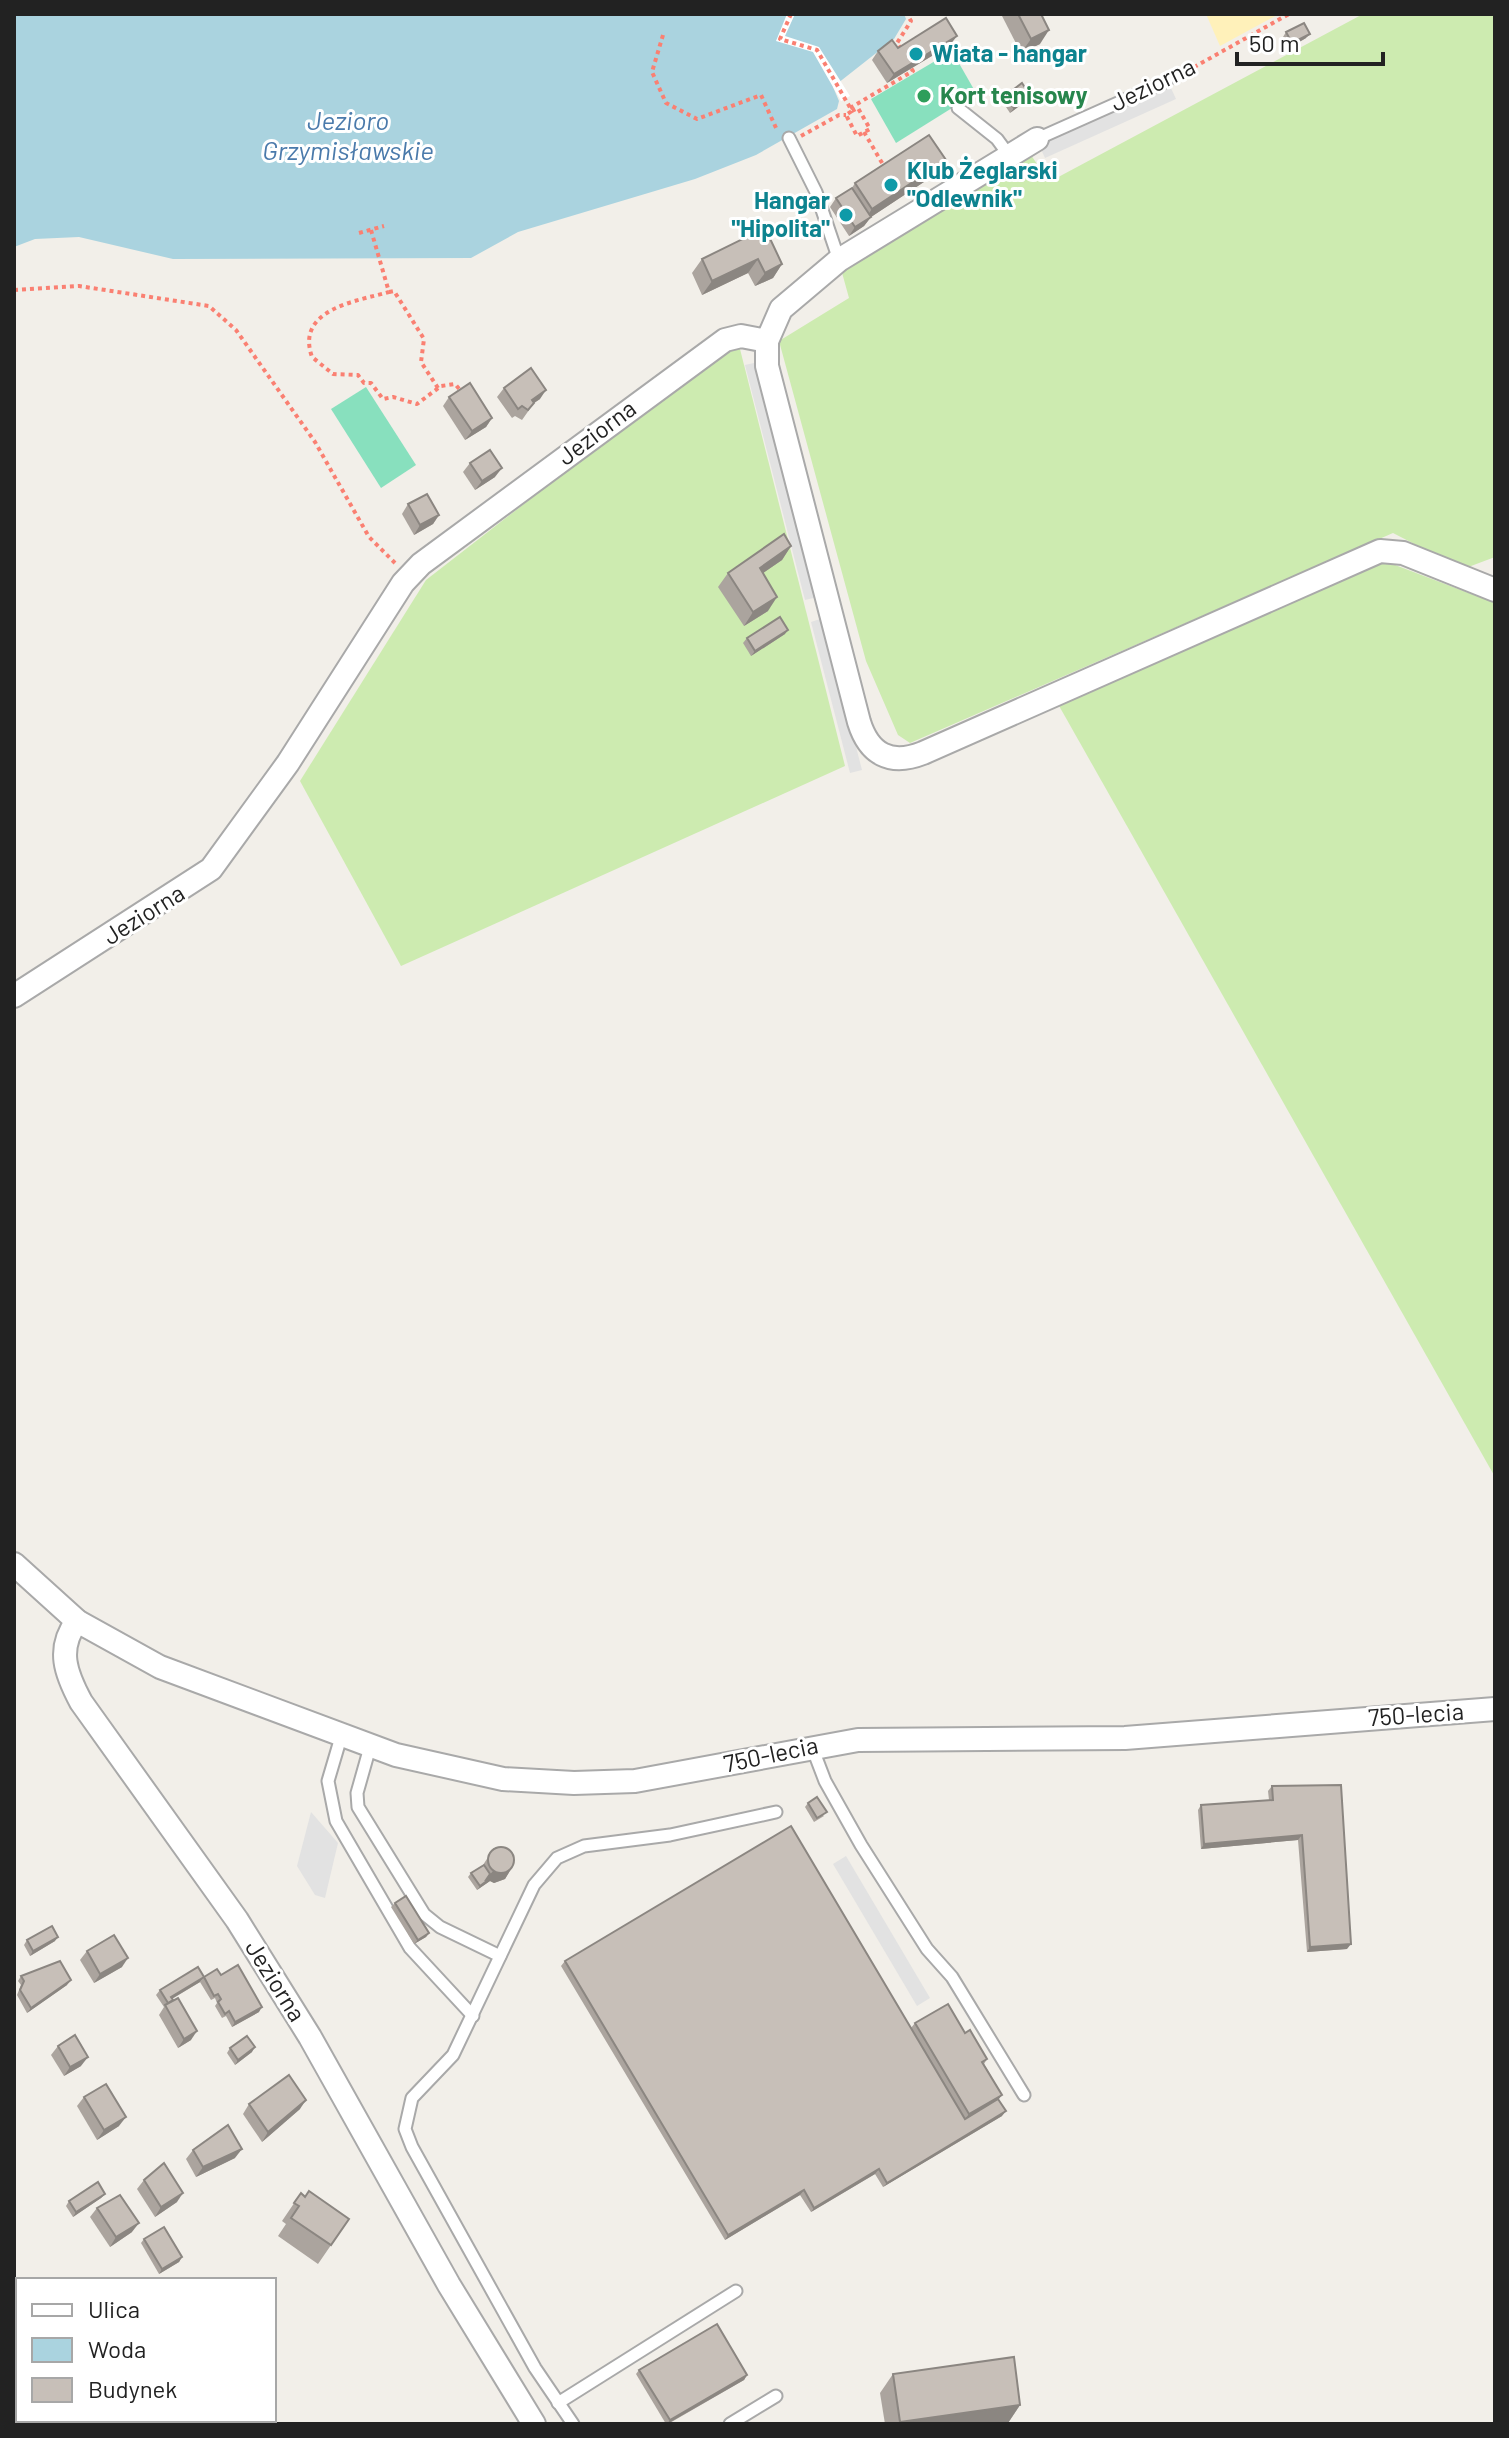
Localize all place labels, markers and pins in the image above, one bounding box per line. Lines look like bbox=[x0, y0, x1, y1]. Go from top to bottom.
place label: Wiata - hangar bbox=[932, 38, 1087, 67]
marker: Wiata - hangar bbox=[907, 45, 925, 63]
place label: Kort tenisowy bbox=[940, 80, 1088, 109]
marker: Kort tenisowy bbox=[915, 87, 933, 105]
place label: Klub Żeglarski "Odlewnik" bbox=[907, 155, 1058, 212]
marker: Klub Żeglarski "Odlewnik" bbox=[882, 176, 900, 194]
place label: Hangar "Hipolita" bbox=[731, 185, 830, 242]
marker: Hangar "Hipolita" bbox=[837, 206, 855, 224]

